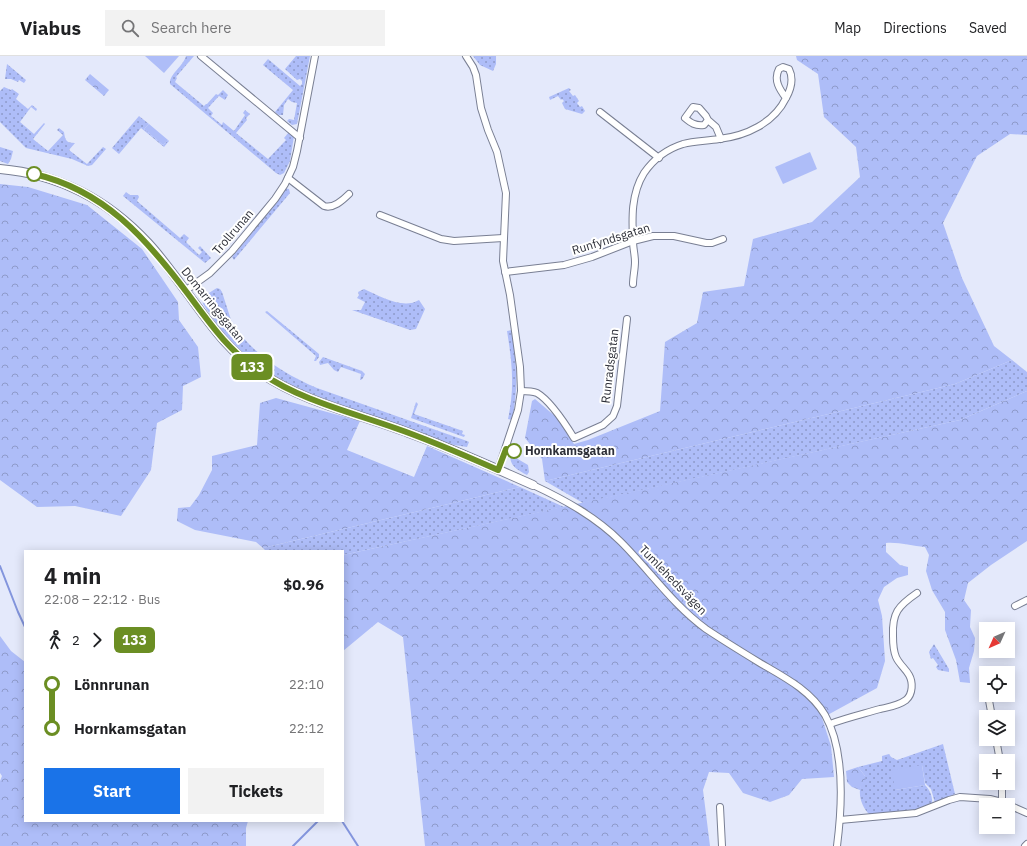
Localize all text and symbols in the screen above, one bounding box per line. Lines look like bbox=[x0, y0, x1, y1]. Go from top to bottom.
search box bbox=[105, 10, 385, 46]
text: Viabus bbox=[20, 16, 81, 40]
icon: search bbox=[119, 17, 141, 39]
text: Search here bbox=[151, 18, 231, 37]
text: Map bbox=[834, 19, 861, 37]
text: Directions bbox=[883, 19, 947, 37]
text: Saved bbox=[969, 19, 1007, 37]
unlabelled marker bbox=[26, 166, 42, 182]
street label: Trollrunan bbox=[209, 206, 256, 257]
street label: Runfyndsgatan bbox=[570, 220, 652, 258]
street label: Domarringsgatan bbox=[178, 264, 248, 345]
street label: Runradsgatan bbox=[597, 328, 622, 404]
line badge: 133 bbox=[229, 354, 275, 380]
text: 133 bbox=[239, 358, 265, 376]
marker: Hornkamsgatan bbox=[506, 443, 522, 459]
place label: Hornkamsgatan bbox=[525, 443, 615, 458]
street label: Tumlehedsvägen bbox=[636, 542, 710, 618]
text: 4 min bbox=[44, 561, 101, 590]
text: $0.96 bbox=[283, 575, 324, 594]
text: 22:08 – 22:12 · Bus bbox=[44, 591, 160, 608]
north arrow bbox=[979, 622, 1015, 658]
map controls bbox=[979, 622, 1015, 834]
icon: walk bbox=[44, 629, 66, 651]
icon: forward bbox=[86, 629, 108, 651]
text: 133 bbox=[122, 631, 147, 649]
text: 2 bbox=[72, 632, 80, 649]
button: locate bbox=[979, 666, 1015, 702]
text: Lönnrunan bbox=[74, 675, 150, 694]
text: 22:10 bbox=[289, 676, 324, 693]
button: layers bbox=[979, 710, 1015, 746]
text: Hornkamsgatan bbox=[74, 719, 186, 738]
text: 22:12 bbox=[289, 720, 324, 737]
button: + bbox=[979, 754, 1015, 790]
button: Start bbox=[44, 768, 180, 814]
button: Tickets bbox=[188, 768, 324, 814]
button: − bbox=[979, 798, 1015, 834]

